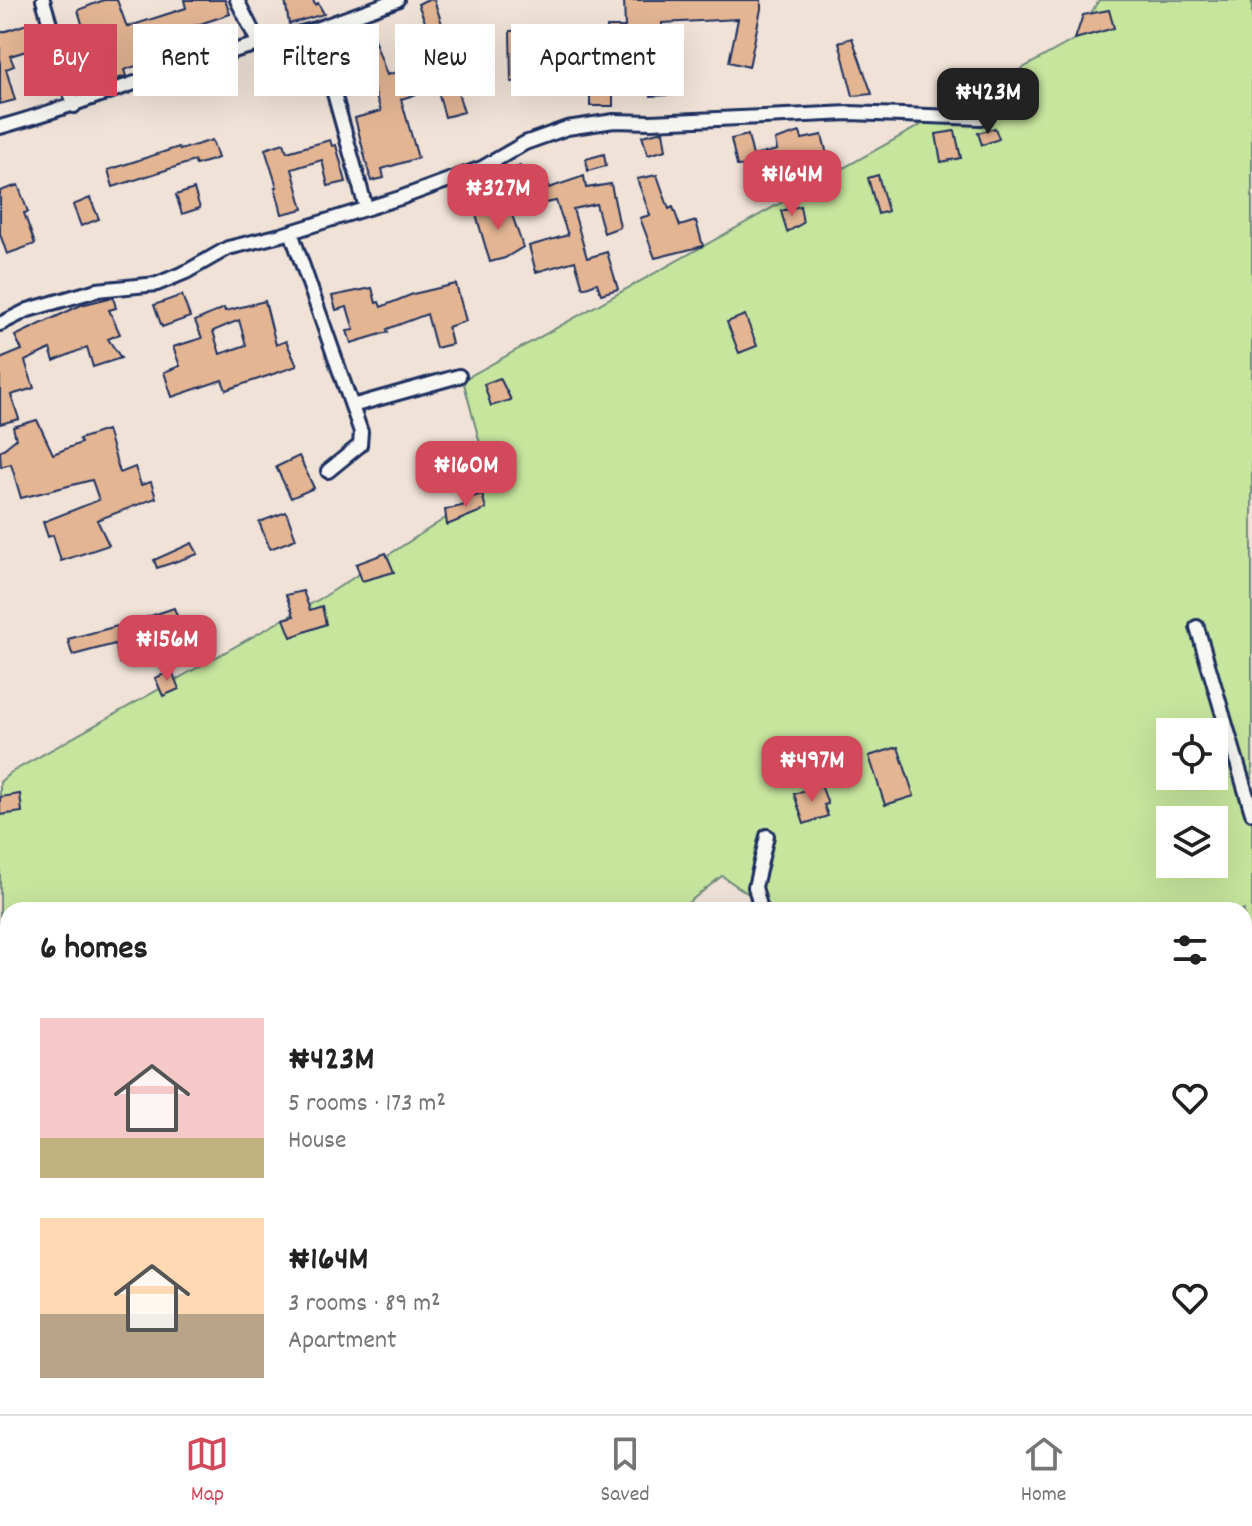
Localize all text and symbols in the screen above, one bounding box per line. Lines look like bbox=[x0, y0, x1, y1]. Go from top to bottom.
chip: Buy bbox=[24, 24, 117, 96]
chip: Rent bbox=[133, 24, 238, 96]
chip: Filters bbox=[254, 24, 379, 96]
chip: New bbox=[395, 24, 495, 96]
chip: Apartment bbox=[511, 24, 684, 96]
pin: ₦423M bbox=[932, 68, 1044, 136]
text: ₦423M bbox=[955, 75, 1021, 112]
pin: ₦164M bbox=[736, 150, 848, 218]
text: ₦164M bbox=[761, 157, 823, 194]
pin: ₦327M bbox=[442, 164, 554, 232]
text: ₦327M bbox=[465, 171, 531, 208]
pin: ₦160M bbox=[410, 441, 522, 509]
text: ₦160M bbox=[434, 448, 498, 485]
pin: ₦156M bbox=[111, 615, 223, 683]
text: ₦156M bbox=[136, 622, 198, 659]
map controls bbox=[1156, 718, 1228, 878]
button: locate bbox=[1156, 718, 1228, 790]
pin: ₦497M bbox=[756, 736, 868, 804]
text: ₦497M bbox=[779, 743, 845, 780]
button: layers bbox=[1156, 806, 1228, 878]
text: 6 homes bbox=[40, 926, 148, 975]
icon: filters bbox=[1168, 928, 1212, 972]
text: ₦423M bbox=[288, 1037, 374, 1086]
icon: home bbox=[104, 1050, 200, 1146]
icon: heart bbox=[1168, 1076, 1212, 1120]
text: 5 rooms · 173 m² bbox=[288, 1086, 446, 1123]
text: House bbox=[288, 1123, 346, 1160]
text: ₦164M bbox=[288, 1237, 369, 1286]
icon: home bbox=[104, 1250, 200, 1346]
icon: heart bbox=[1168, 1276, 1212, 1320]
text: 3 rooms · 89 m² bbox=[288, 1286, 441, 1323]
text: Apartment bbox=[288, 1323, 397, 1360]
tab: Map bbox=[185, 1432, 229, 1511]
tab: Saved bbox=[600, 1432, 650, 1511]
tab: Home bbox=[1021, 1432, 1066, 1511]

